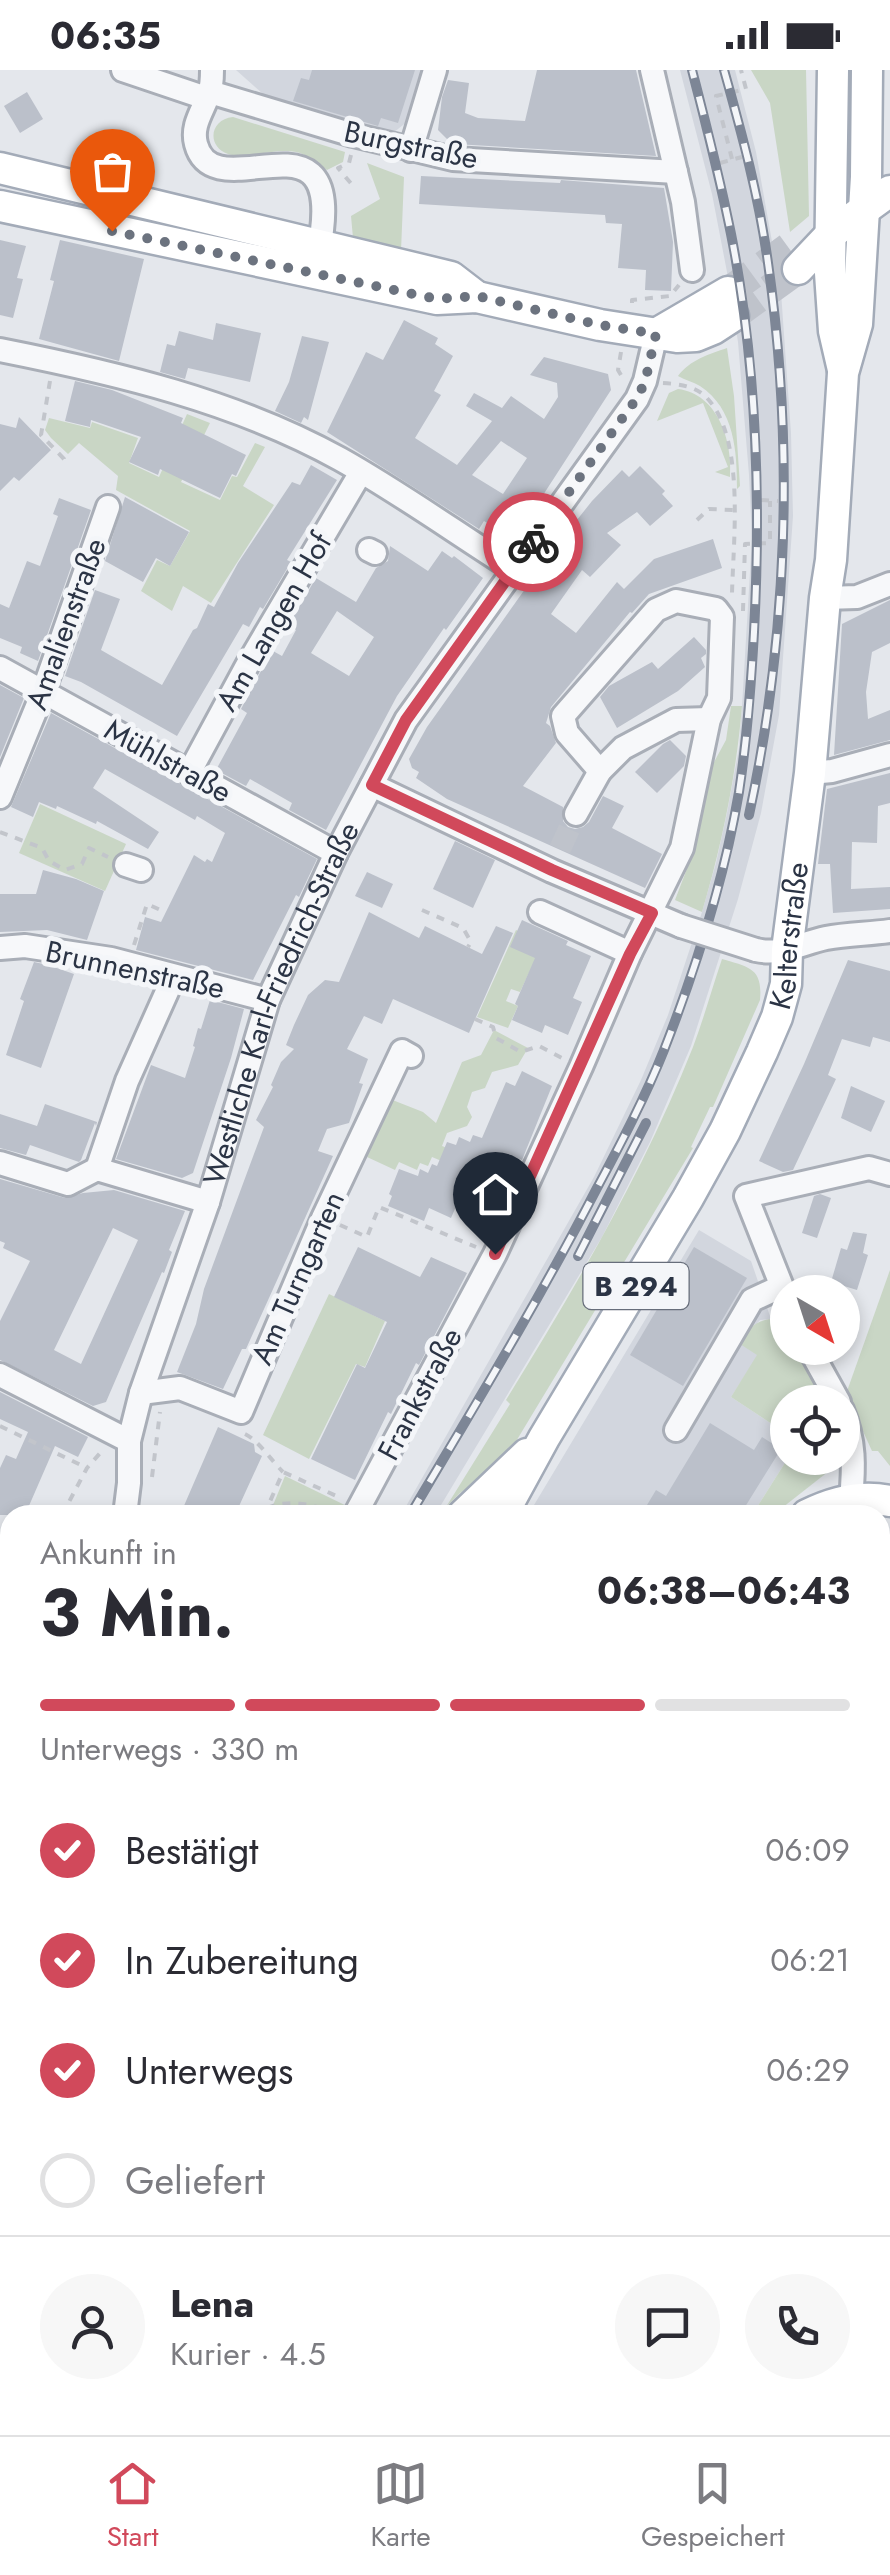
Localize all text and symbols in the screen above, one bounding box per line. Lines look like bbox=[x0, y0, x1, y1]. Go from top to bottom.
text: 06:35 bbox=[50, 8, 161, 63]
street label: Burgstraße bbox=[340, 109, 482, 180]
pin bbox=[70, 129, 155, 232]
icon: bag bbox=[85, 144, 140, 199]
courier bbox=[483, 492, 583, 592]
icon: bike bbox=[506, 515, 561, 570]
street label: Am Langen Hof bbox=[205, 523, 343, 719]
street label: Amalienstraße bbox=[15, 532, 117, 716]
street label: Mühlstraße bbox=[97, 708, 240, 813]
street label: Westliche Karl-Friedrich-Straße bbox=[192, 814, 370, 1190]
street label: Kelterstraße bbox=[758, 860, 819, 1014]
street label: Brunnenstraße bbox=[42, 930, 229, 1009]
pin bbox=[453, 1152, 538, 1255]
icon: home bbox=[468, 1167, 523, 1222]
street label: Am Turngarten bbox=[240, 1184, 355, 1371]
road number: B 294 bbox=[584, 1263, 688, 1309]
north arrow bbox=[770, 1275, 860, 1365]
map controls bbox=[770, 1275, 860, 1475]
street label: Frankstraße bbox=[367, 1320, 472, 1468]
button: locate bbox=[770, 1385, 860, 1475]
text: Ankunft in bbox=[40, 1530, 177, 1576]
text: 06:38–06:43 bbox=[597, 1563, 850, 1618]
text: 3 Min. bbox=[40, 1566, 234, 1660]
text: Unterwegs · 330 m bbox=[40, 1726, 299, 1772]
icon: check bbox=[40, 1823, 95, 1878]
text: Bestätigt bbox=[125, 1823, 258, 1878]
text: 06:09 bbox=[765, 1827, 850, 1873]
icon: check bbox=[40, 1933, 95, 1988]
text: In Zubereitung bbox=[125, 1933, 359, 1988]
text: 06:21 bbox=[770, 1937, 850, 1983]
icon: check bbox=[40, 2043, 95, 2098]
text: Unterwegs bbox=[125, 2043, 293, 2098]
text: 06:29 bbox=[766, 2047, 850, 2093]
text: Geliefert bbox=[125, 2153, 265, 2208]
button: person bbox=[40, 2274, 145, 2379]
button: chat bbox=[615, 2274, 720, 2379]
button: phone bbox=[745, 2274, 850, 2379]
text: Lena bbox=[170, 2276, 254, 2331]
text: Kurier · 4.5 bbox=[170, 2331, 326, 2377]
tab: Start bbox=[105, 2456, 160, 2557]
tab: Karte bbox=[371, 2456, 431, 2557]
tab: Gespeichert bbox=[641, 2456, 785, 2557]

